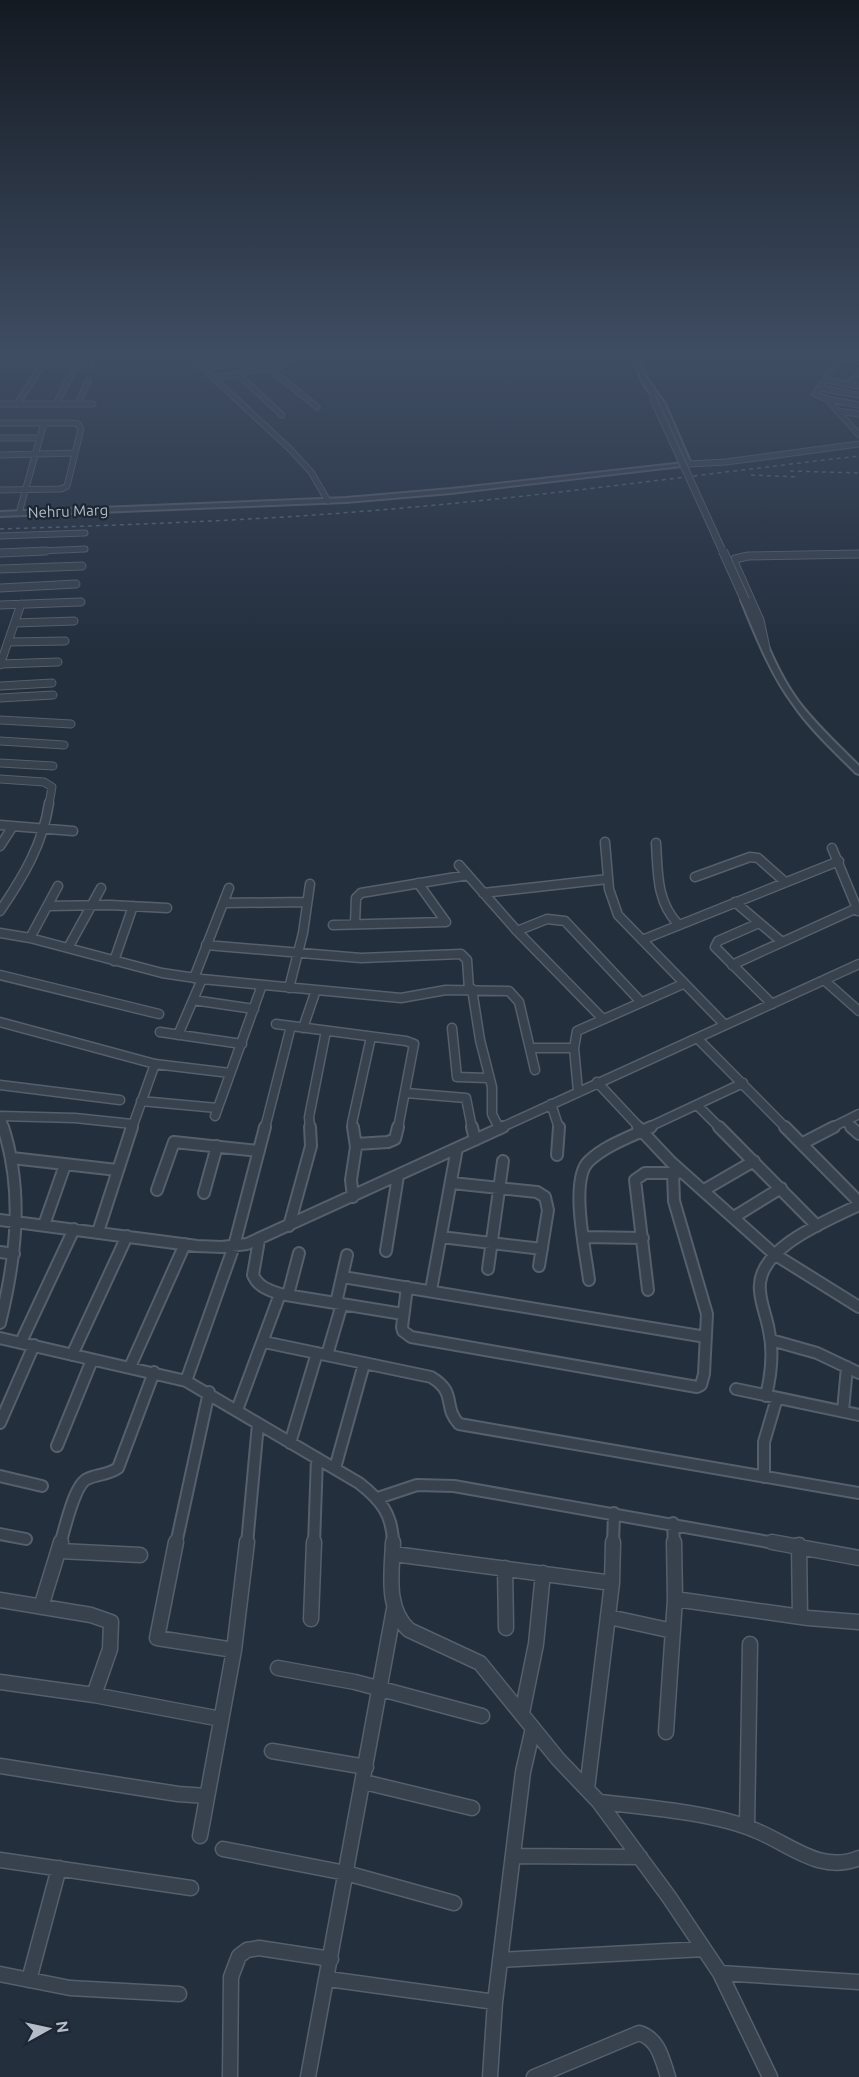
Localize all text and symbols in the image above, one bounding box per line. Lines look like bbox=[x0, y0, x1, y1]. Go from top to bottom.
street label: Nehru Marg bbox=[28, 501, 108, 521]
north arrow bbox=[18, 1999, 78, 2059]
text: N bbox=[53, 2020, 73, 2034]

